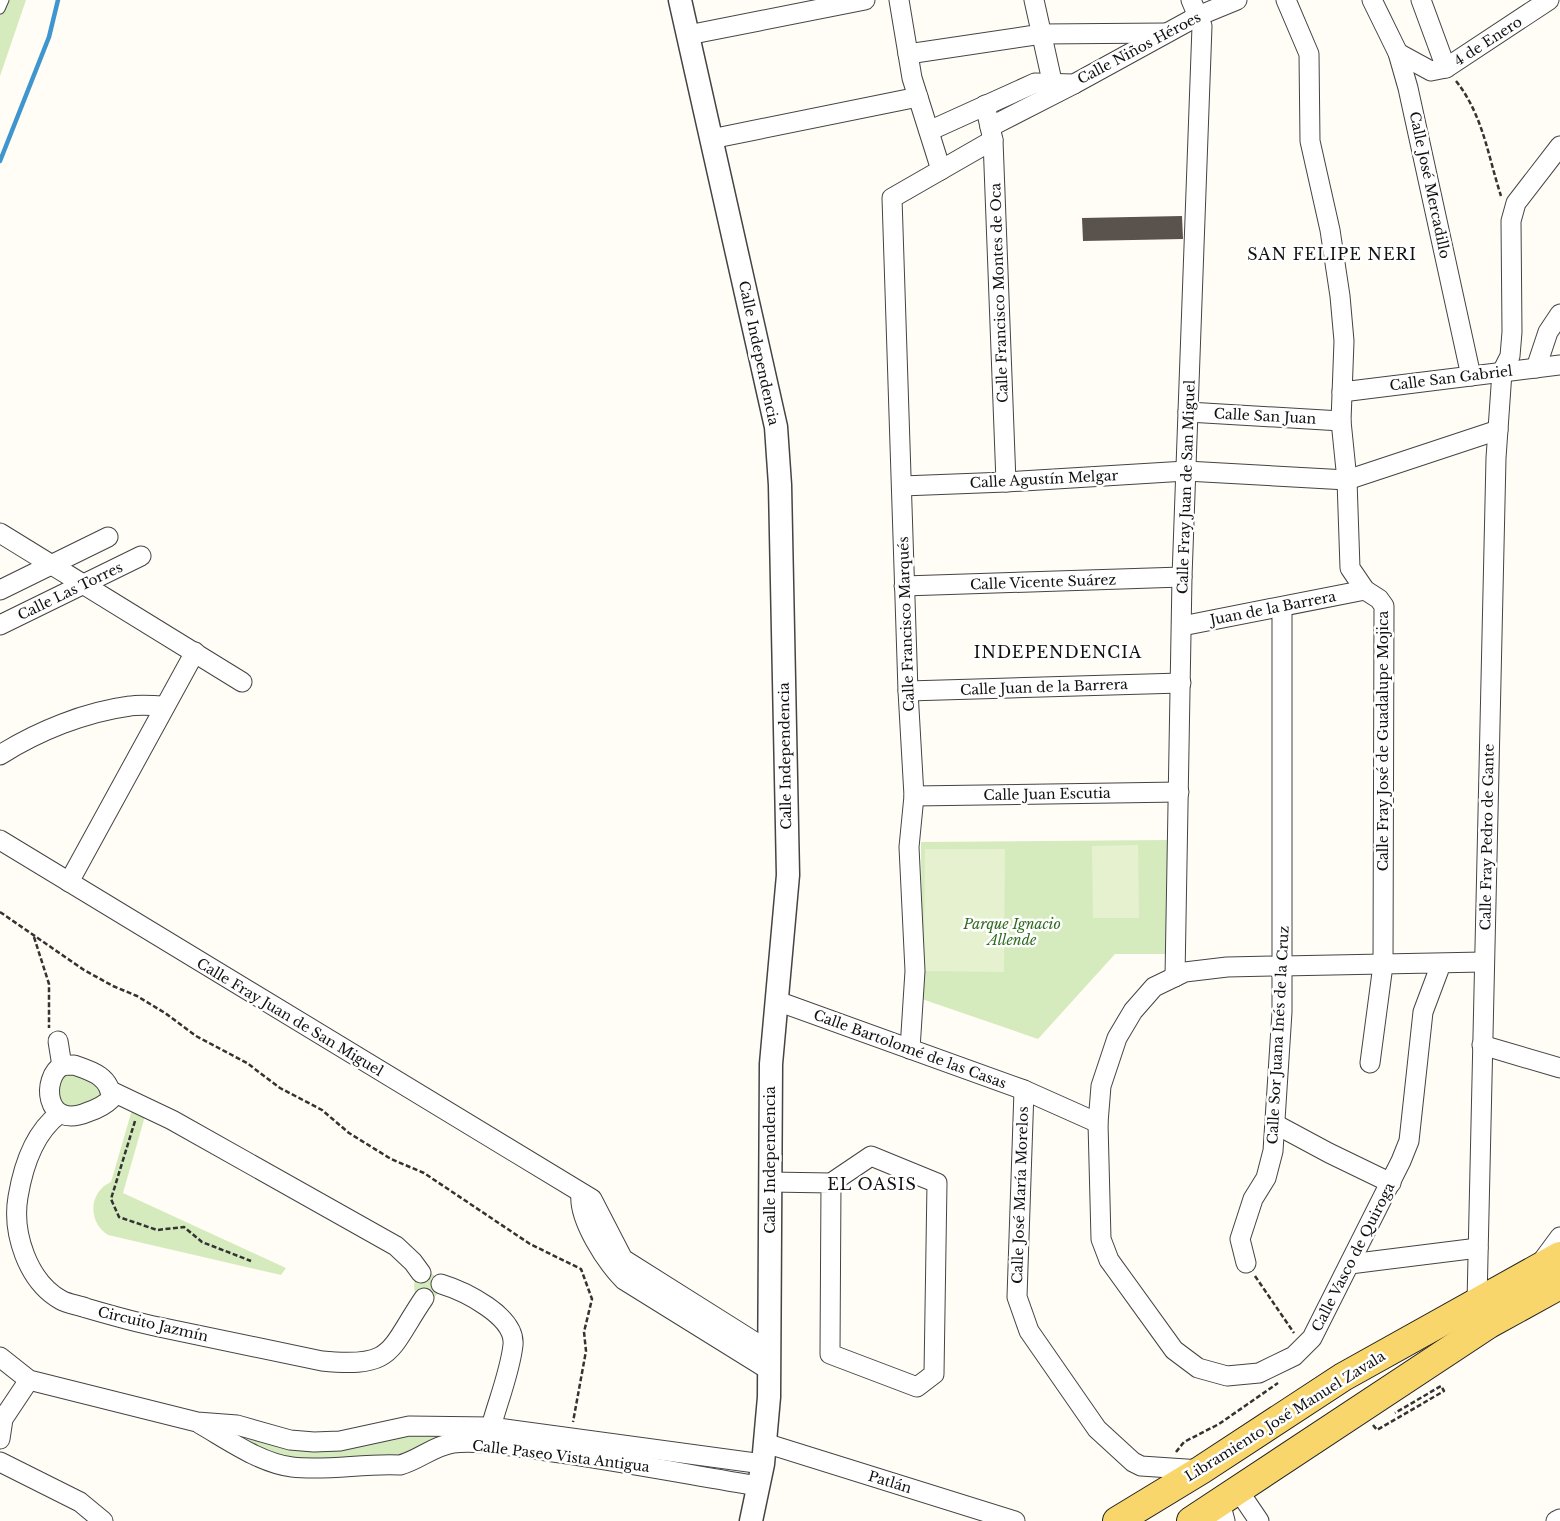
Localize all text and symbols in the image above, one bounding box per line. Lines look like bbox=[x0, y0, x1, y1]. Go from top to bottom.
street label: Calle Niños Héroes bbox=[1074, 8, 1204, 88]
street label: 4 de Enero bbox=[1451, 12, 1525, 70]
street label: Calle José Mercadillo bbox=[1406, 110, 1454, 260]
street label: Calle Francisco Montes de Oca bbox=[986, 182, 1012, 403]
district label: SAN FELIPE NERI bbox=[1247, 244, 1417, 264]
street label: Calle Independencia bbox=[735, 279, 783, 427]
street label: Calle San Gabriel bbox=[1389, 361, 1514, 394]
street label: Calle Fray Juan de San Miguel bbox=[1173, 379, 1199, 594]
street label: Calle San Juan bbox=[1213, 404, 1317, 428]
street label: Calle Agustín Melgar bbox=[969, 466, 1119, 492]
street label: Calle Francisco Marqués bbox=[894, 536, 918, 712]
street label: Calle Las Torres bbox=[15, 558, 125, 624]
street label: Calle Vicente Suárez bbox=[970, 570, 1117, 594]
street label: Juan de la Barrera bbox=[1207, 587, 1338, 629]
street label: Calle Fray José de Guadalupe Mojica bbox=[1374, 610, 1392, 871]
district label: INDEPENDENCIA bbox=[974, 642, 1142, 662]
street label: Calle Juan de la Barrera bbox=[960, 675, 1128, 699]
street label: Calle Independencia bbox=[775, 682, 795, 830]
street label: Calle Fray Pedro de Gante bbox=[1476, 743, 1498, 931]
street label: Calle Juan Escutia bbox=[983, 784, 1111, 804]
park label: Parque Ignacio Allende bbox=[962, 915, 1061, 949]
street label: Calle Sor Juana Inés de la Cruz bbox=[1263, 925, 1293, 1145]
street label: Calle Fray Juan de San Miguel bbox=[193, 954, 387, 1080]
street label: Calle Bartolomé de las Casas bbox=[811, 1006, 1009, 1092]
street label: Calle Independencia bbox=[761, 1086, 779, 1234]
street label: Calle José María Morelos bbox=[1008, 1106, 1032, 1284]
district label: EL OASIS bbox=[827, 1174, 917, 1194]
street label: Calle Vasco de Quiroga bbox=[1308, 1179, 1399, 1334]
street label: Circuito Jazmín bbox=[96, 1303, 210, 1346]
street label: Libramiento José Manuel Zavala bbox=[1182, 1347, 1389, 1485]
street label: Calle Paseo Vista Antigua bbox=[471, 1436, 651, 1476]
street label: Patlán bbox=[866, 1467, 914, 1497]

